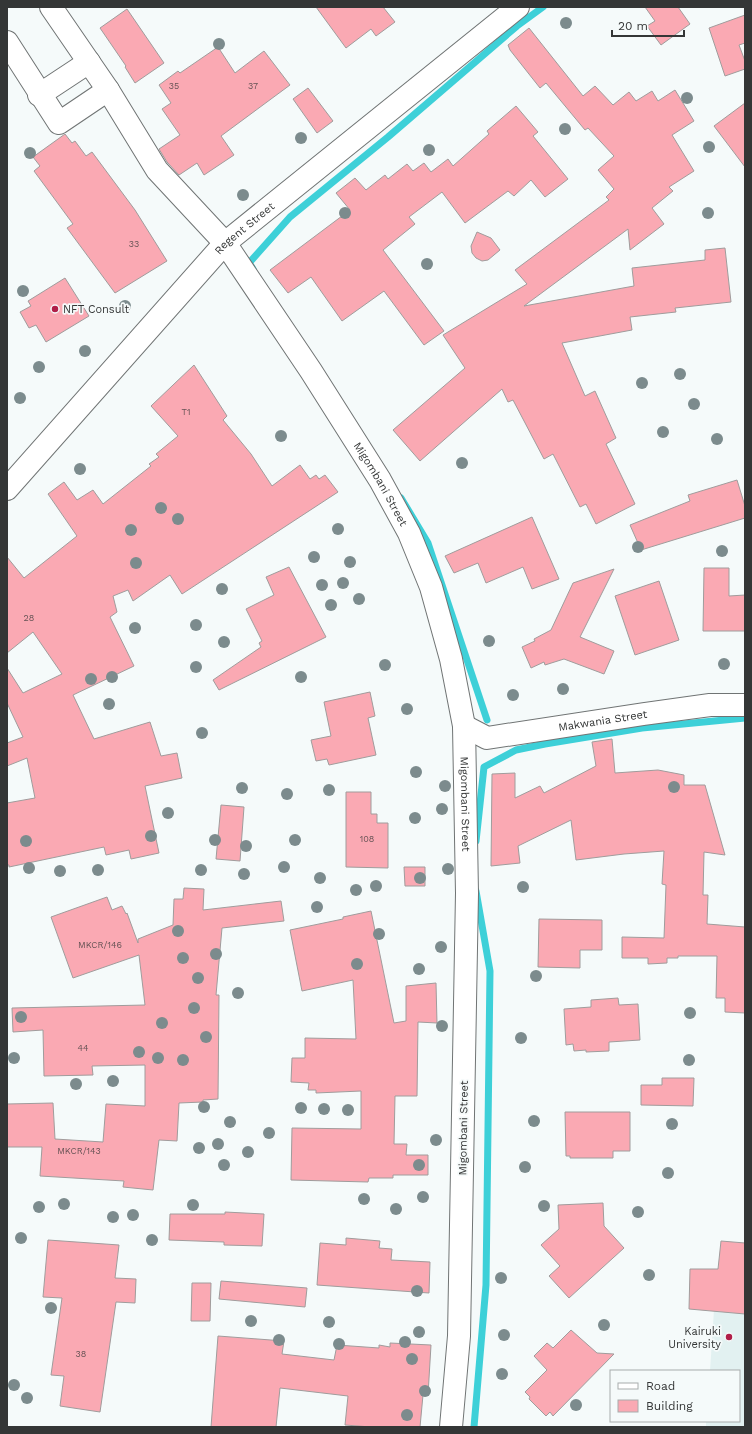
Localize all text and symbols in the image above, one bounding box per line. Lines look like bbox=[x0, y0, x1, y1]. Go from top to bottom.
scale bar bbox=[612, 12, 684, 38]
text: 20 m bbox=[618, 19, 648, 33]
house number: 35 bbox=[169, 81, 179, 91]
house number: 37 bbox=[248, 81, 258, 91]
street label: Regent Street bbox=[212, 200, 277, 257]
house number: 33 bbox=[129, 239, 139, 249]
place label: NFT Consult bbox=[63, 303, 130, 316]
marker: NFT Consult bbox=[50, 304, 60, 314]
house number: T1 bbox=[182, 407, 190, 417]
street label: Migombani Street bbox=[351, 440, 410, 529]
house number: 28 bbox=[24, 613, 34, 623]
street label: Makwania Street bbox=[557, 708, 648, 734]
street label: Migombani Street bbox=[458, 756, 472, 852]
house number: 108 bbox=[360, 834, 374, 844]
house number: MKCR/146 bbox=[78, 940, 122, 950]
house number: 44 bbox=[78, 1043, 89, 1053]
street label: Migombani Street bbox=[456, 1080, 471, 1176]
house number: MKCR/143 bbox=[57, 1146, 101, 1156]
place label: Kairuki University bbox=[668, 1325, 721, 1351]
marker: Kairuki University bbox=[724, 1332, 734, 1342]
house number: 38 bbox=[76, 1349, 86, 1359]
legend bbox=[610, 1370, 740, 1422]
text: Road bbox=[646, 1379, 675, 1393]
text: Building bbox=[646, 1399, 693, 1413]

